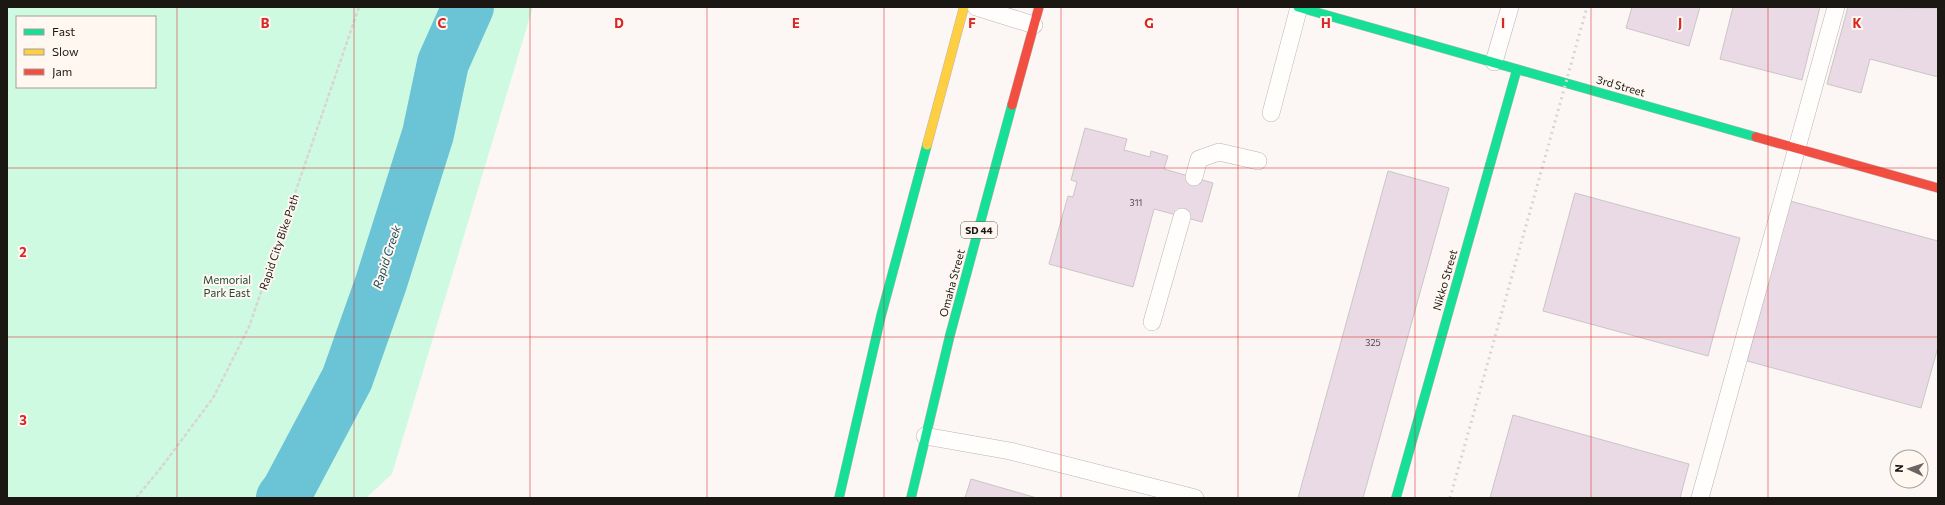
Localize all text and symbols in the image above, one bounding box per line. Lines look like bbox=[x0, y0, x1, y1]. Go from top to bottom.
text: B bbox=[261, 15, 270, 31]
text: C bbox=[438, 15, 447, 31]
text: D bbox=[614, 15, 624, 31]
text: E bbox=[792, 15, 800, 31]
text: F bbox=[968, 15, 976, 31]
text: G bbox=[1144, 15, 1154, 31]
text: H bbox=[1321, 15, 1331, 31]
text: I bbox=[1501, 15, 1505, 31]
text: J bbox=[1678, 15, 1682, 31]
text: K bbox=[1852, 15, 1862, 31]
legend bbox=[16, 16, 156, 88]
text: Fast bbox=[52, 24, 75, 38]
text: Slow bbox=[52, 44, 79, 58]
text: Jam bbox=[52, 64, 72, 79]
street label: 3rd Street bbox=[1595, 72, 1647, 99]
street label: Rapid City Bike Path bbox=[256, 192, 301, 292]
house number: 311 bbox=[1130, 197, 1142, 208]
road number: SD 44 bbox=[961, 222, 997, 238]
water label: Rapid Creek bbox=[369, 223, 403, 290]
text: 2 bbox=[19, 244, 27, 260]
street label: Omaha Street bbox=[936, 247, 967, 318]
street label: Nikko Street bbox=[1430, 248, 1460, 312]
park label: Memorial Park East bbox=[203, 273, 251, 299]
house number: 325 bbox=[1365, 337, 1381, 348]
text: 3 bbox=[19, 412, 27, 428]
north arrow bbox=[1889, 449, 1929, 489]
text: N bbox=[1892, 464, 1905, 473]

